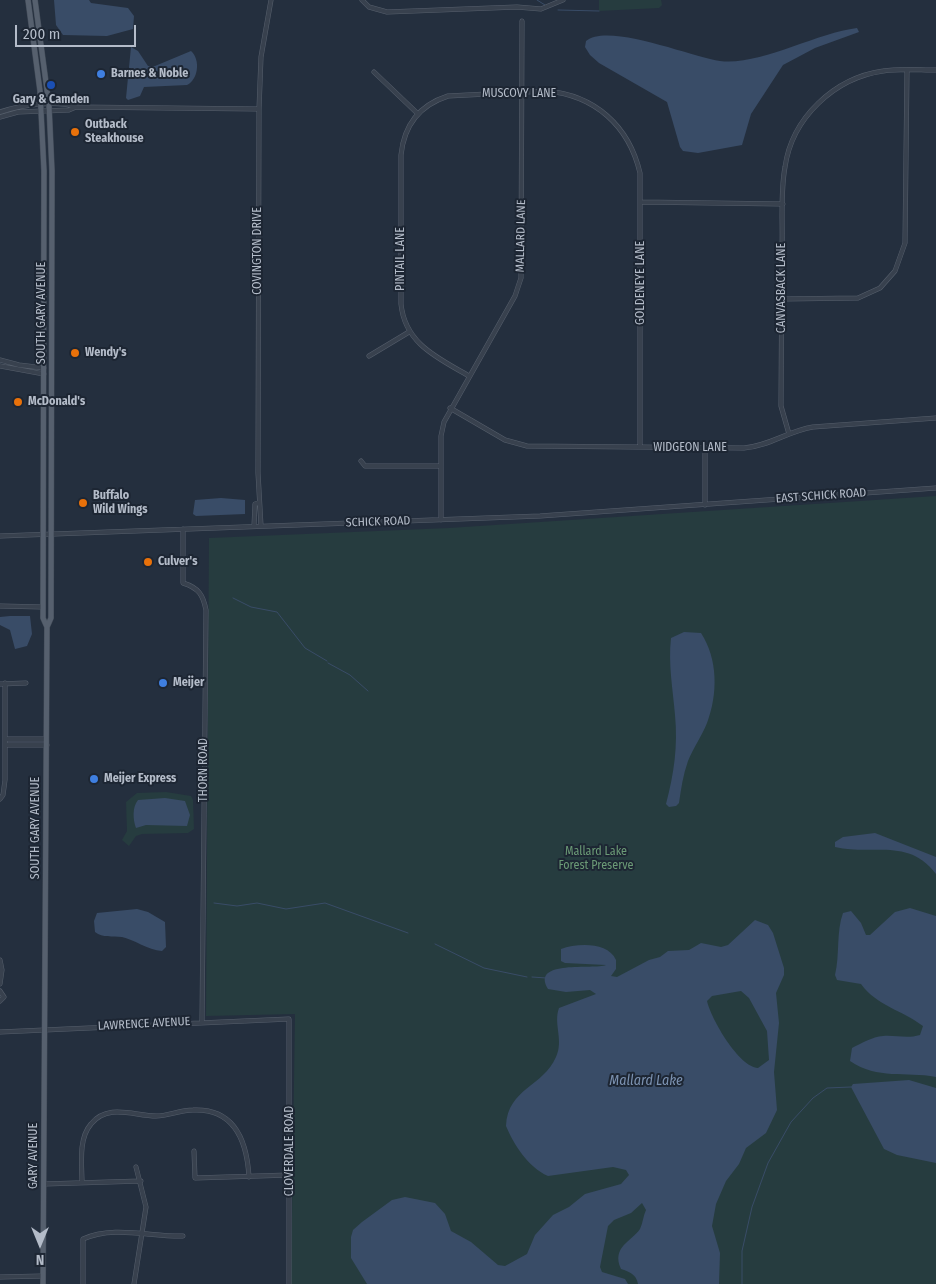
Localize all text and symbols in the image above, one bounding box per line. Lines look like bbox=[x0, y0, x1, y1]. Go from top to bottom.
scale bar bbox=[18, 15, 139, 47]
text: 200 m bbox=[23, 25, 60, 43]
place label: Barnes & Noble bbox=[111, 67, 188, 81]
marker: Barnes & Noble bbox=[95, 68, 107, 80]
marker: Gary & Camden bbox=[45, 79, 57, 91]
street label: MUSCOVY LANE bbox=[482, 87, 556, 101]
place label: Gary & Camden bbox=[13, 93, 89, 107]
place label: Outback Steakhouse bbox=[85, 118, 144, 146]
marker: Outback Steakhouse bbox=[69, 126, 81, 138]
street label: MALLARD LANE bbox=[513, 200, 529, 272]
street label: COVINGTON DRIVE bbox=[251, 207, 265, 295]
street label: PINTAIL LANE bbox=[394, 227, 408, 291]
street label: GOLDENEYE LANE bbox=[634, 241, 648, 325]
street label: CANVASBACK LANE bbox=[775, 243, 789, 333]
street label: SOUTH GARY AVENUE bbox=[35, 262, 49, 364]
place label: Wendy's bbox=[85, 346, 127, 360]
marker: Wendy's bbox=[69, 347, 81, 359]
place label: McDonald's bbox=[28, 395, 85, 409]
marker: McDonald's bbox=[12, 396, 24, 408]
street label: WIDGEON LANE bbox=[653, 441, 727, 455]
street label: EAST SCHICK ROAD bbox=[775, 486, 867, 506]
place label: Buffalo Wild Wings bbox=[93, 489, 147, 517]
marker: Buffalo Wild Wings bbox=[77, 497, 89, 509]
street label: SCHICK ROAD bbox=[345, 514, 411, 530]
place label: Culver's bbox=[158, 555, 197, 569]
marker: Culver's bbox=[142, 556, 154, 568]
place label: Meijer bbox=[173, 676, 204, 690]
marker: Meijer bbox=[157, 677, 169, 689]
street label: THORN ROAD bbox=[197, 738, 211, 802]
place label: Meijer Express bbox=[104, 772, 176, 786]
marker: Meijer Express bbox=[88, 773, 100, 785]
street label: SOUTH GARY AVENUE bbox=[29, 777, 43, 879]
park label: Mallard Lake Forest Preserve bbox=[558, 845, 634, 873]
street label: LAWRENCE AVENUE bbox=[97, 1014, 191, 1034]
water label: Mallard Lake bbox=[609, 1073, 683, 1089]
street label: CLOVERDALE ROAD bbox=[283, 1106, 297, 1196]
street label: GARY AVENUE bbox=[27, 1123, 41, 1189]
north arrow bbox=[15, 1219, 65, 1269]
text: N bbox=[36, 1251, 44, 1268]

